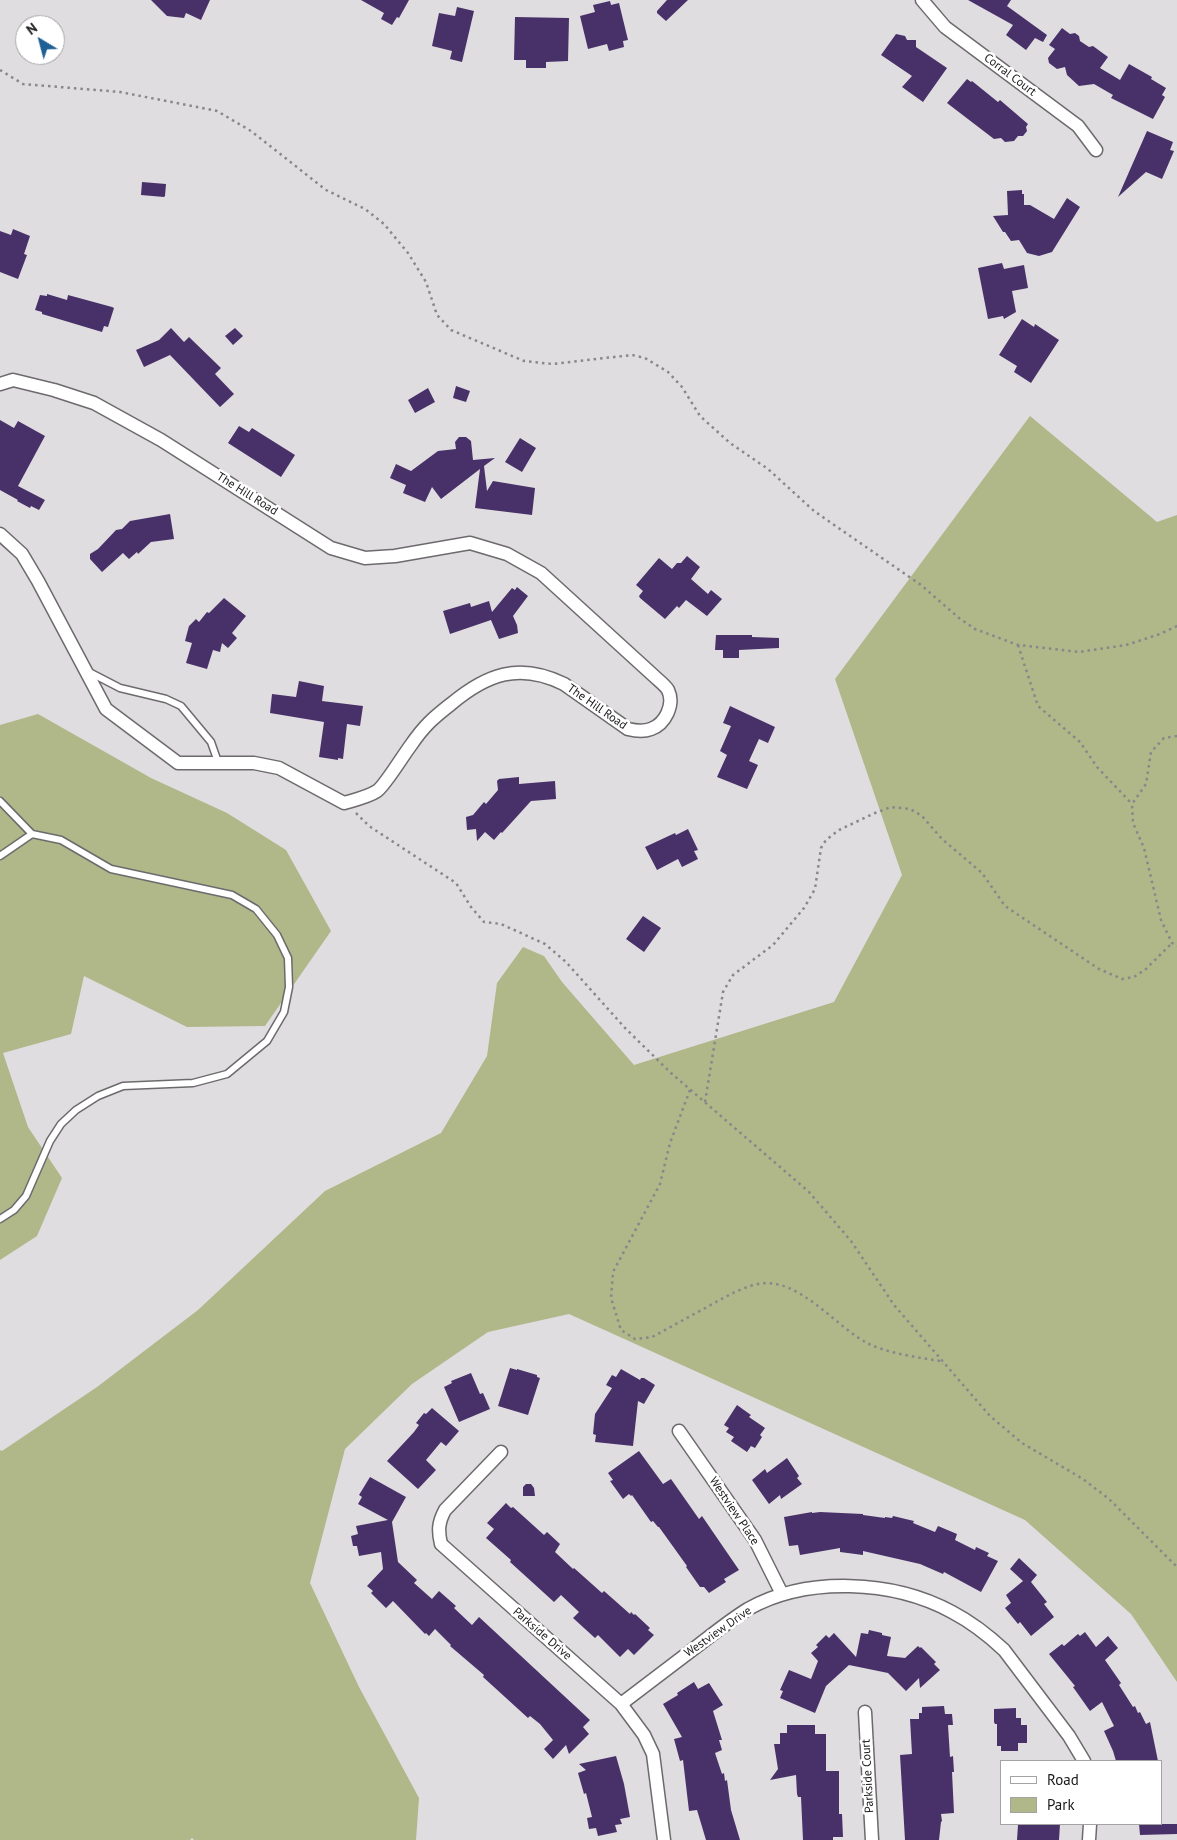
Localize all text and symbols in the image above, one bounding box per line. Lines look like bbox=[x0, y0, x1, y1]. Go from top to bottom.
north arrow bbox=[15, 15, 65, 65]
text: N bbox=[22, 19, 41, 39]
street label: Corral Court bbox=[981, 51, 1039, 99]
street label: The Hill Road bbox=[214, 470, 280, 518]
street label: The Hill Road bbox=[564, 681, 630, 733]
street label: Westview Place bbox=[706, 1474, 762, 1548]
street label: Westview Drive bbox=[682, 1604, 754, 1660]
street label: Parkside Drive bbox=[510, 1605, 574, 1663]
street label: Parkside Court bbox=[859, 1739, 877, 1813]
legend bbox=[1000, 1760, 1162, 1825]
text: Road bbox=[1047, 1770, 1079, 1789]
text: Park bbox=[1047, 1795, 1075, 1814]

